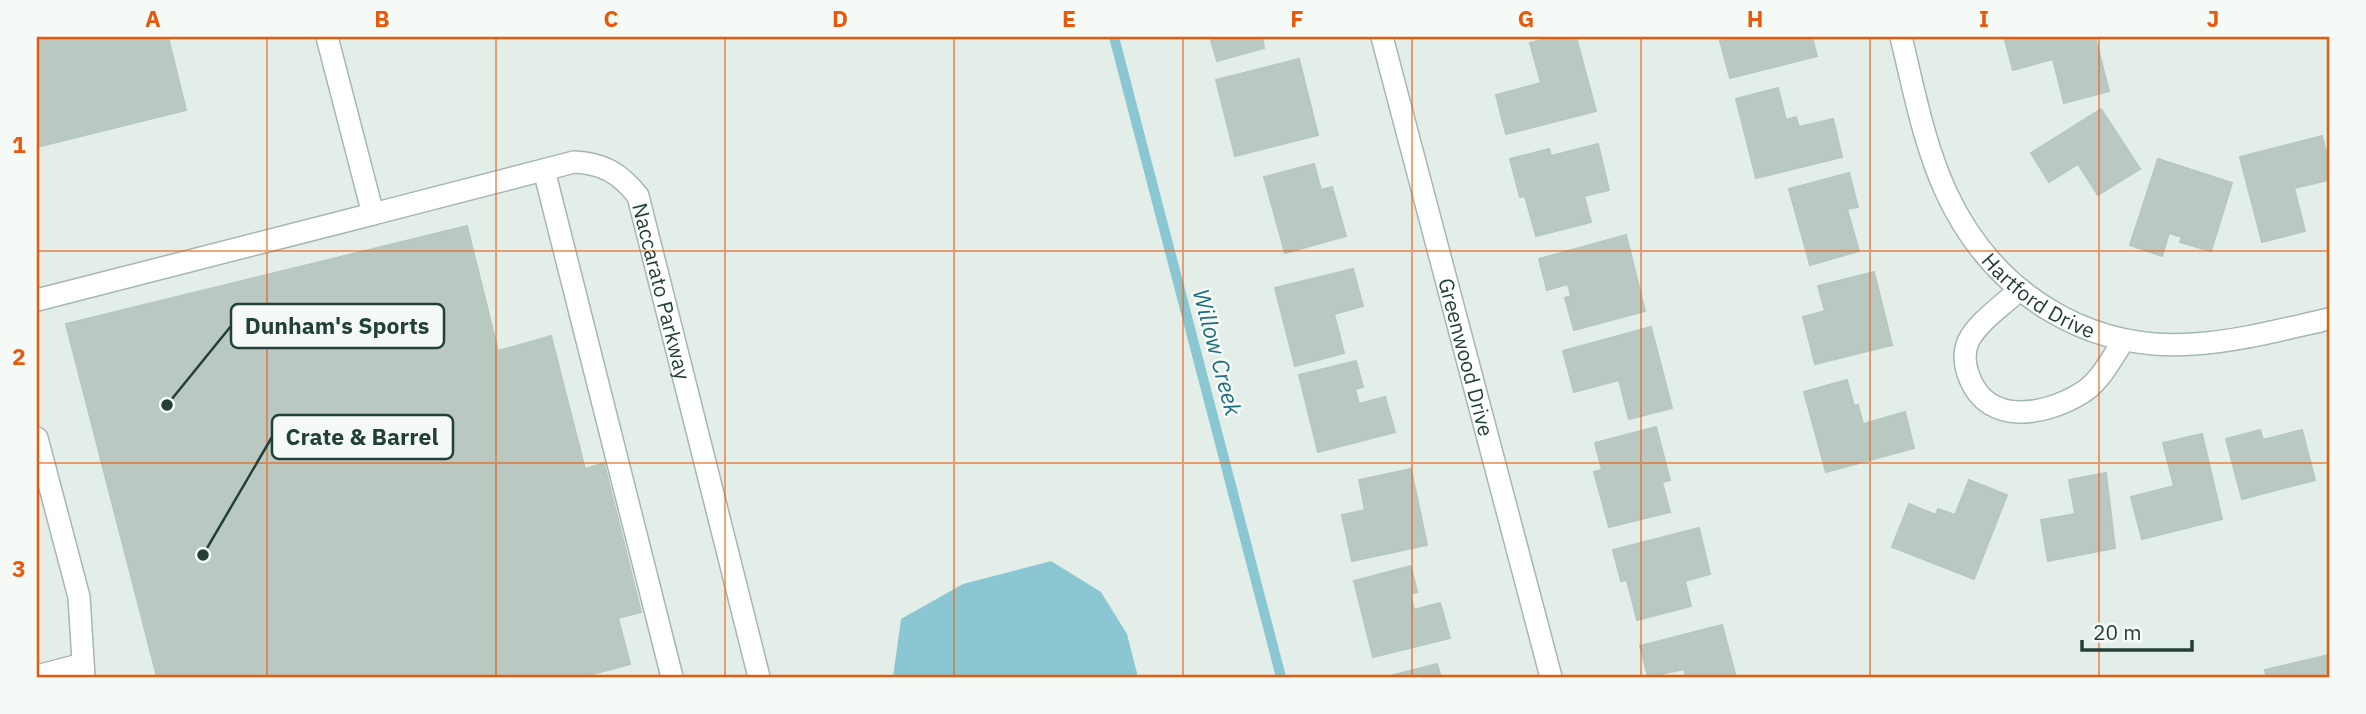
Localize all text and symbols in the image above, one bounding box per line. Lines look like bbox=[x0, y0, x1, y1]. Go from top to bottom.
text: A bbox=[145, 3, 161, 33]
text: B bbox=[374, 3, 390, 33]
text: C bbox=[604, 3, 619, 33]
text: D bbox=[832, 3, 848, 33]
text: E bbox=[1062, 3, 1076, 33]
text: F bbox=[1290, 3, 1304, 33]
text: G bbox=[1518, 3, 1534, 33]
text: H bbox=[1747, 3, 1763, 33]
text: I bbox=[1979, 3, 1989, 33]
text: J bbox=[2207, 3, 2219, 33]
text: 1 bbox=[12, 129, 26, 159]
street label: Naccarato Parkway bbox=[626, 200, 698, 383]
street label: Hartford Drive bbox=[1976, 247, 2099, 344]
street label: Greenwood Drive bbox=[1432, 275, 1501, 439]
water label: Willow Creek bbox=[1187, 285, 1250, 420]
callout: Dunham's Sports bbox=[231, 304, 444, 348]
text: Dunham's Sports bbox=[245, 310, 429, 340]
text: 2 bbox=[12, 341, 26, 371]
callout: Crate & Barrel bbox=[272, 415, 453, 459]
text: Crate & Barrel bbox=[286, 421, 438, 451]
text: 3 bbox=[12, 553, 26, 583]
scale bar bbox=[2082, 609, 2193, 653]
text: 20 m bbox=[2093, 618, 2142, 646]

